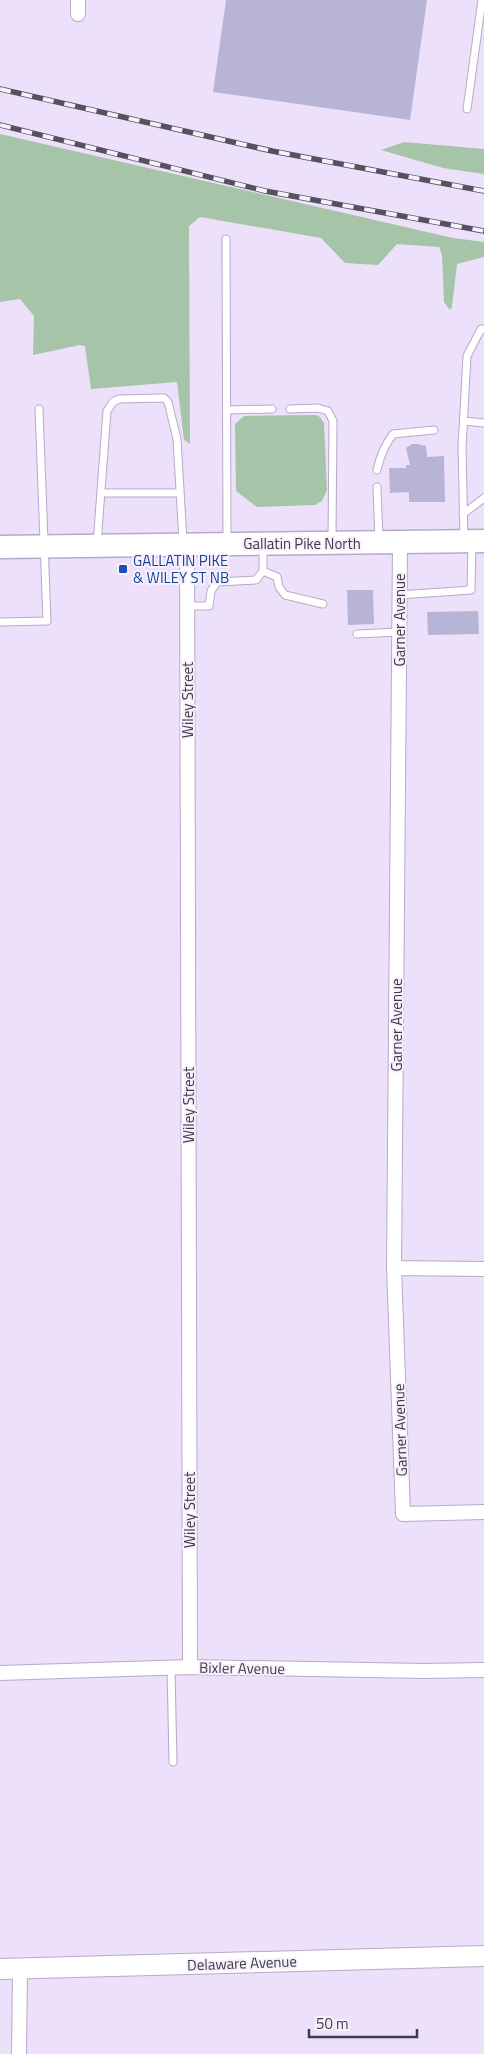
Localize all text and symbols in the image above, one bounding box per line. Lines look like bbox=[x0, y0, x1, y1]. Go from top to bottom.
street label: Gallatin Pike North bbox=[243, 532, 361, 555]
place label: GALLATIN PIKE & WILEY ST NB bbox=[133, 549, 229, 589]
marker: GALLATIN PIKE & WILEY ST NB bbox=[117, 563, 129, 575]
street label: Garner Avenue bbox=[388, 574, 411, 667]
street label: Wiley Street bbox=[176, 661, 199, 738]
street label: Garner Avenue bbox=[385, 979, 408, 1072]
street label: Wiley Street bbox=[177, 1066, 200, 1143]
street label: Garner Avenue bbox=[387, 1383, 413, 1477]
street label: Wiley Street bbox=[178, 1471, 201, 1548]
street label: Bixler Avenue bbox=[199, 1656, 285, 1680]
street label: Delaware Avenue bbox=[187, 1950, 297, 1976]
scale bar bbox=[309, 2006, 416, 2038]
text: 50 m bbox=[316, 2012, 349, 2035]

